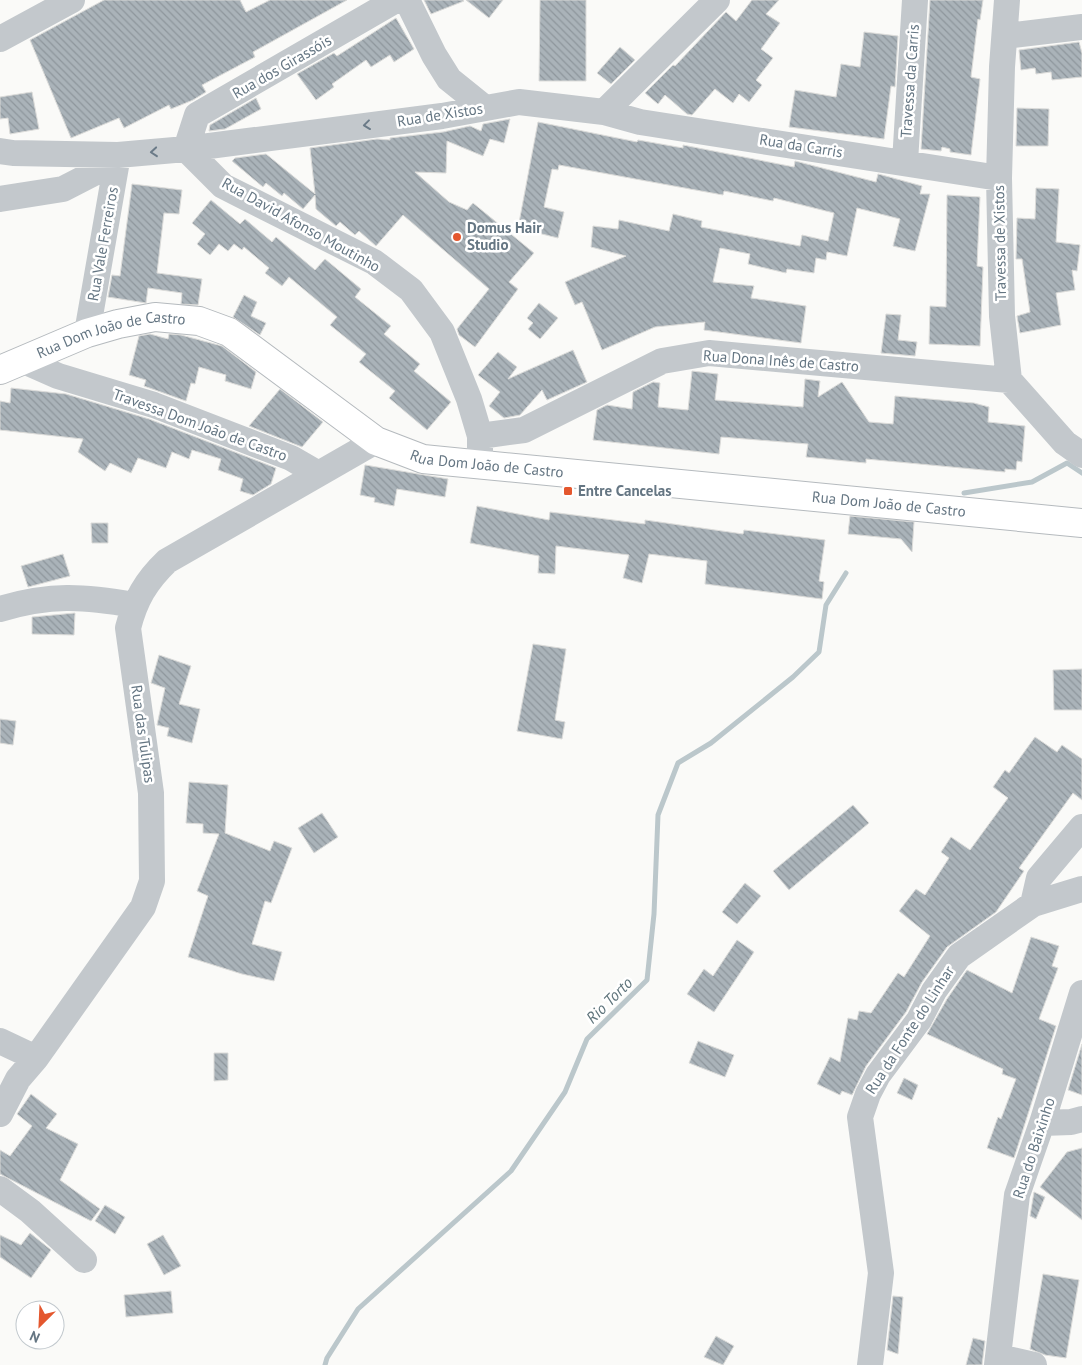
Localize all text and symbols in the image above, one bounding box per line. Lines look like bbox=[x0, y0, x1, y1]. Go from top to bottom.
street label: Travessa da Carris bbox=[896, 24, 923, 138]
street label: Rua dos Girassóis bbox=[229, 30, 335, 103]
street label: Rua de Xistos bbox=[396, 98, 484, 131]
one-way arrow bbox=[363, 119, 371, 130]
street label: Rua da Carris bbox=[758, 130, 844, 161]
one-way arrow bbox=[149, 146, 157, 157]
street label: Rua David Afonso Moutinho bbox=[219, 173, 384, 276]
street label: Rua Vale Ferreiros bbox=[83, 185, 122, 303]
street label: Travessa de Xistos bbox=[989, 185, 1010, 301]
place label: Domus Hair Studio bbox=[467, 218, 542, 254]
marker: Domus Hair Studio bbox=[451, 231, 463, 243]
street label: Rua Dom João de Castro bbox=[34, 307, 187, 362]
street label: Rua Dona Inês de Castro bbox=[702, 346, 860, 375]
street label: Travessa Dom João de Castro bbox=[110, 384, 290, 465]
street label: Rua Dom João de Castro bbox=[408, 445, 565, 482]
place label: Entre Cancelas bbox=[578, 481, 672, 500]
marker: Entre Cancelas bbox=[562, 485, 574, 497]
street label: Rua Dom João de Castro bbox=[811, 487, 967, 521]
street label: Rua das Tulipas bbox=[127, 684, 160, 784]
street label: Rua da Fonte do Linhar bbox=[861, 962, 958, 1097]
water label: Rio Torto bbox=[582, 973, 636, 1027]
street label: Rua do Baixinho bbox=[1008, 1095, 1059, 1201]
north arrow bbox=[15, 1300, 65, 1350]
text: N bbox=[27, 1327, 43, 1347]

